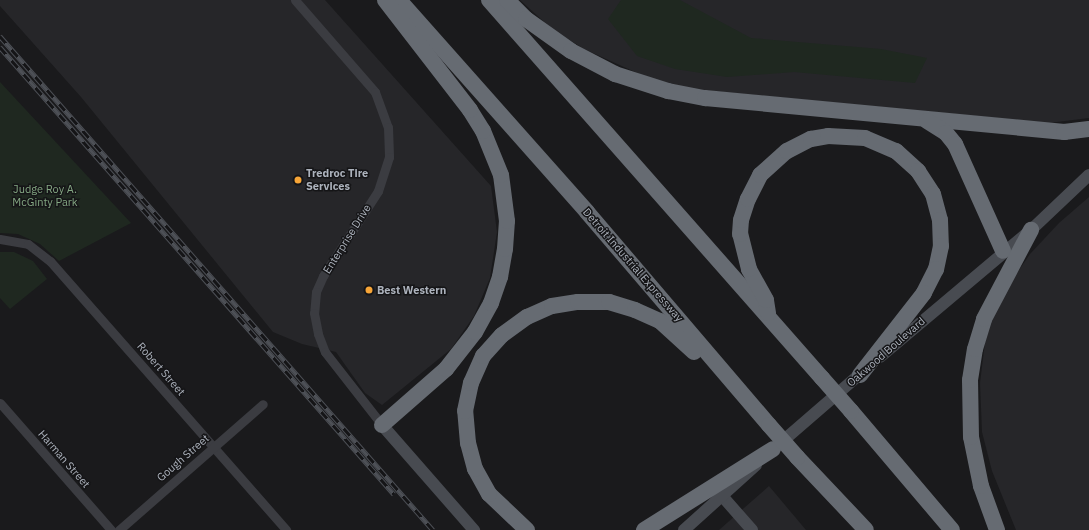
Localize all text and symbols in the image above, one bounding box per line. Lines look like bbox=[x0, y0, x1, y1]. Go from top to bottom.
place label: Tredroc Tire Services bbox=[306, 167, 368, 193]
marker: Tredroc Tire Services bbox=[293, 175, 303, 185]
park label: Judge Roy A. McGinty Park bbox=[12, 183, 78, 209]
street label: Enterprise Drive bbox=[320, 202, 374, 276]
street label: Detroit Industrial Expressway bbox=[580, 206, 686, 324]
place label: Best Western bbox=[377, 283, 446, 297]
marker: Best Western bbox=[364, 285, 374, 295]
street label: Oakwood Boulevard bbox=[844, 314, 928, 390]
street label: Robert Street bbox=[134, 340, 188, 398]
street label: Harman Street bbox=[35, 427, 93, 491]
street label: Gough Street bbox=[154, 432, 212, 484]

